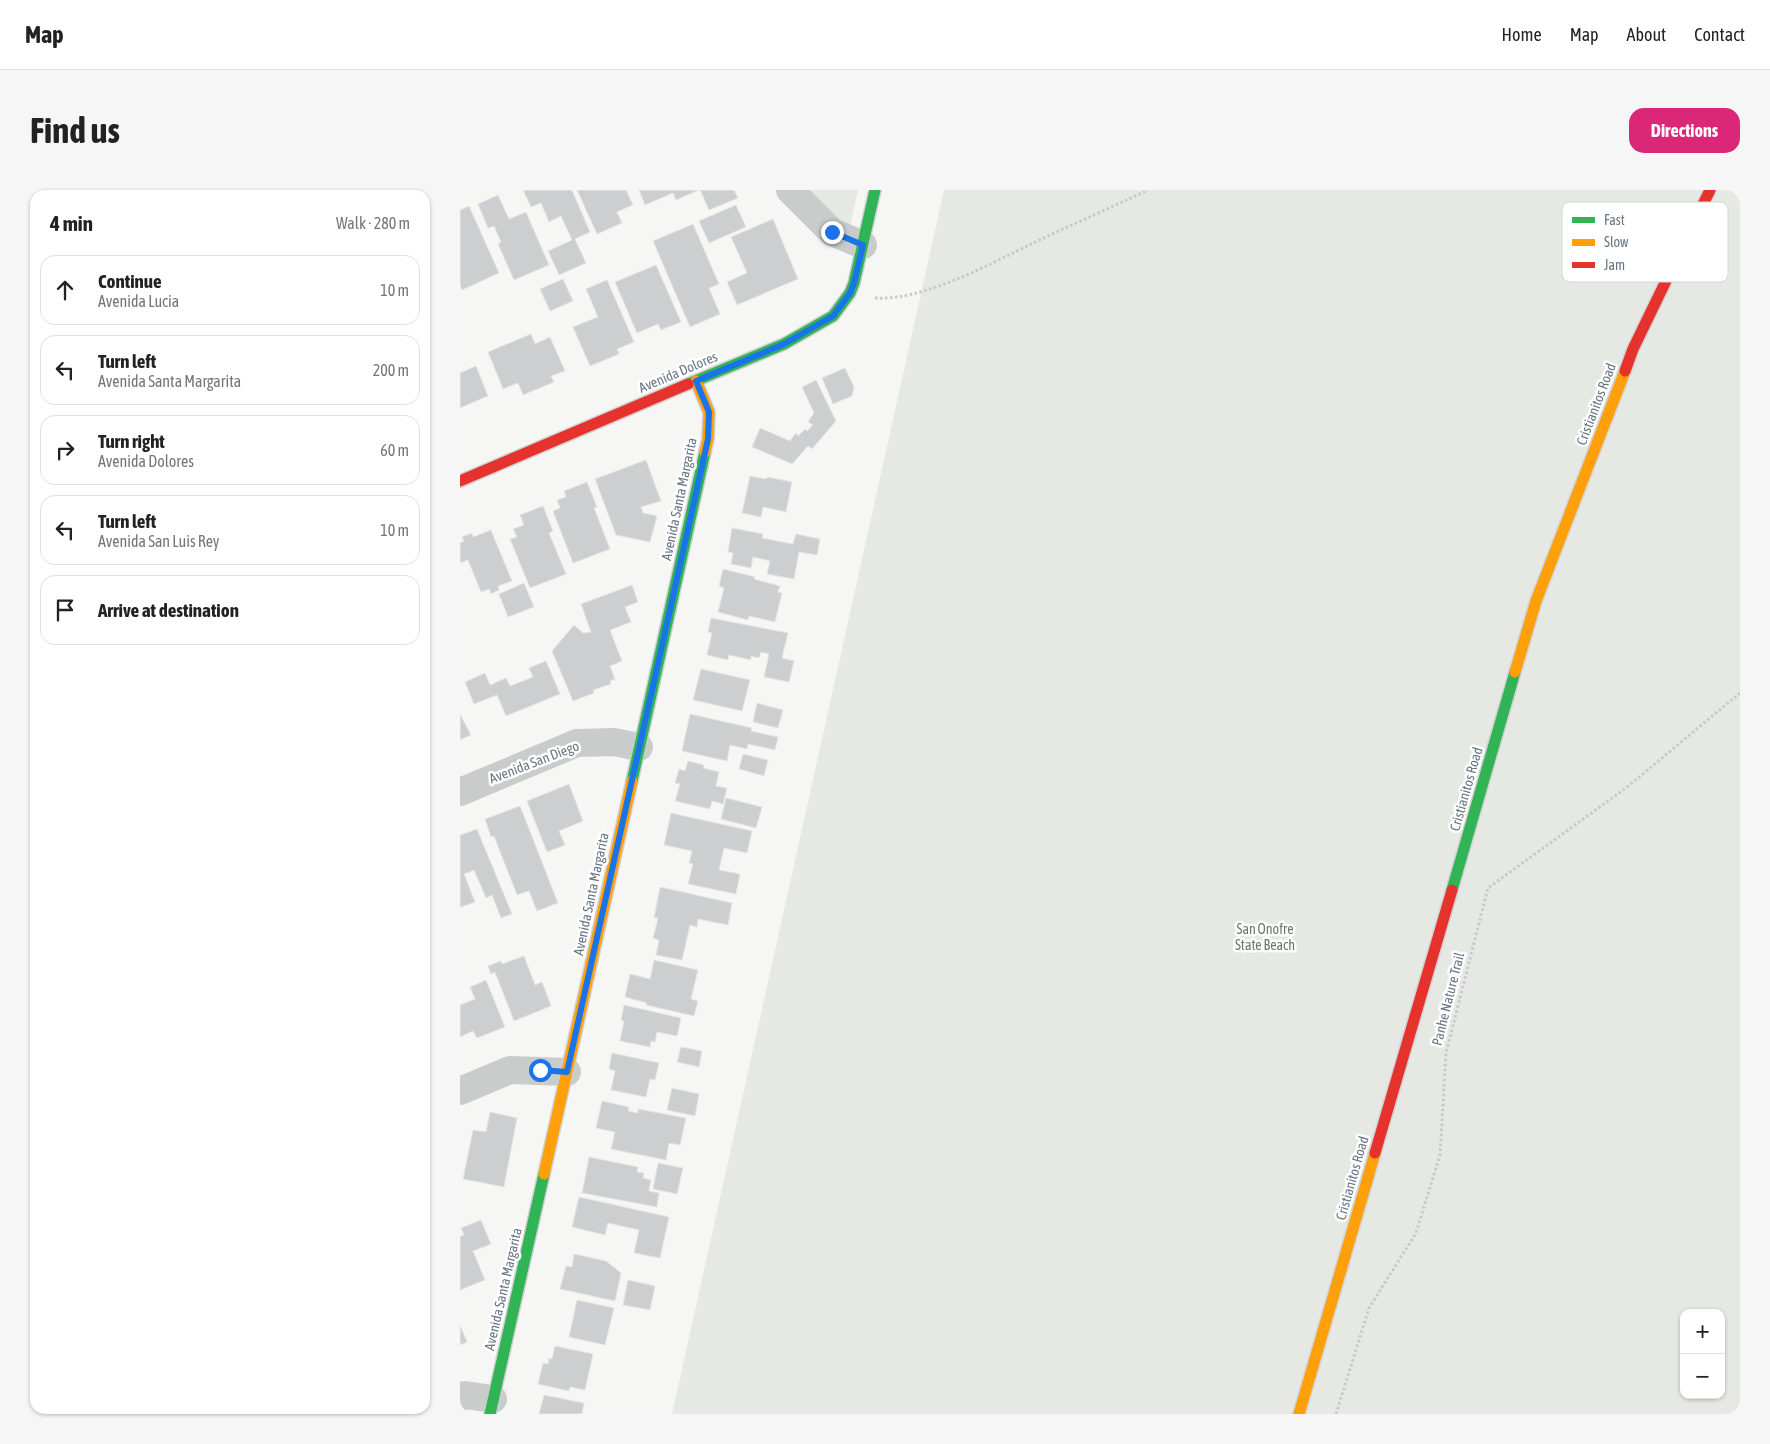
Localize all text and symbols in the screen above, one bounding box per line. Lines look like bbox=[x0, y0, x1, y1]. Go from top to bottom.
text: Map bbox=[25, 21, 64, 48]
text: Home bbox=[1502, 24, 1542, 45]
text: Map bbox=[1570, 24, 1599, 45]
text: About bbox=[1627, 24, 1666, 45]
text: Contact bbox=[1694, 24, 1745, 45]
button: Directions bbox=[1629, 108, 1740, 153]
text: Find us bbox=[30, 110, 120, 150]
legend bbox=[1562, 202, 1728, 282]
text: 4 min bbox=[50, 211, 93, 235]
text: Fast bbox=[1604, 212, 1625, 228]
text: Walk · 280 m bbox=[336, 214, 410, 232]
route end bbox=[821, 221, 844, 244]
text: Slow bbox=[1604, 234, 1629, 250]
text: Jam bbox=[1604, 257, 1625, 273]
text: Continue bbox=[98, 270, 162, 292]
icon: ahead bbox=[51, 276, 79, 304]
text: 10 m bbox=[380, 281, 409, 299]
text: Avenida Lucia bbox=[98, 292, 179, 310]
street label: Avenida Dolores bbox=[636, 348, 720, 396]
text: Turn left bbox=[98, 350, 156, 372]
icon: left bbox=[51, 356, 79, 384]
text: 200 m bbox=[373, 361, 409, 379]
street label: Cristianitos Road bbox=[1573, 361, 1619, 447]
text: Avenida Santa Margarita bbox=[98, 372, 241, 390]
text: Turn right bbox=[98, 430, 165, 452]
icon: right bbox=[51, 436, 79, 464]
street label: Avenida Santa Margarita bbox=[658, 436, 700, 562]
text: 60 m bbox=[380, 441, 409, 459]
text: Avenida Dolores bbox=[98, 452, 194, 470]
text: Turn left bbox=[98, 510, 156, 532]
icon: left bbox=[51, 516, 79, 544]
text: 10 m bbox=[380, 521, 409, 539]
text: Avenida San Luis Rey bbox=[98, 532, 219, 550]
icon: arrive bbox=[51, 596, 79, 624]
text: Arrive at destination bbox=[98, 599, 239, 621]
street label: Avenida San Diego bbox=[487, 738, 581, 786]
street label: Cristianitos Road bbox=[1446, 745, 1486, 833]
street label: Avenida Santa Margarita bbox=[570, 831, 612, 957]
park label: San Onofre State Beach bbox=[1235, 921, 1295, 953]
street label: Panhe Nature Trail bbox=[1429, 950, 1467, 1047]
route start bbox=[529, 1059, 552, 1082]
street label: Cristianitos Road bbox=[1332, 1134, 1372, 1222]
street label: Avenida Santa Margarita bbox=[481, 1226, 525, 1352]
map controls bbox=[1680, 1309, 1725, 1399]
button: + bbox=[1680, 1309, 1725, 1354]
button: − bbox=[1680, 1354, 1725, 1399]

